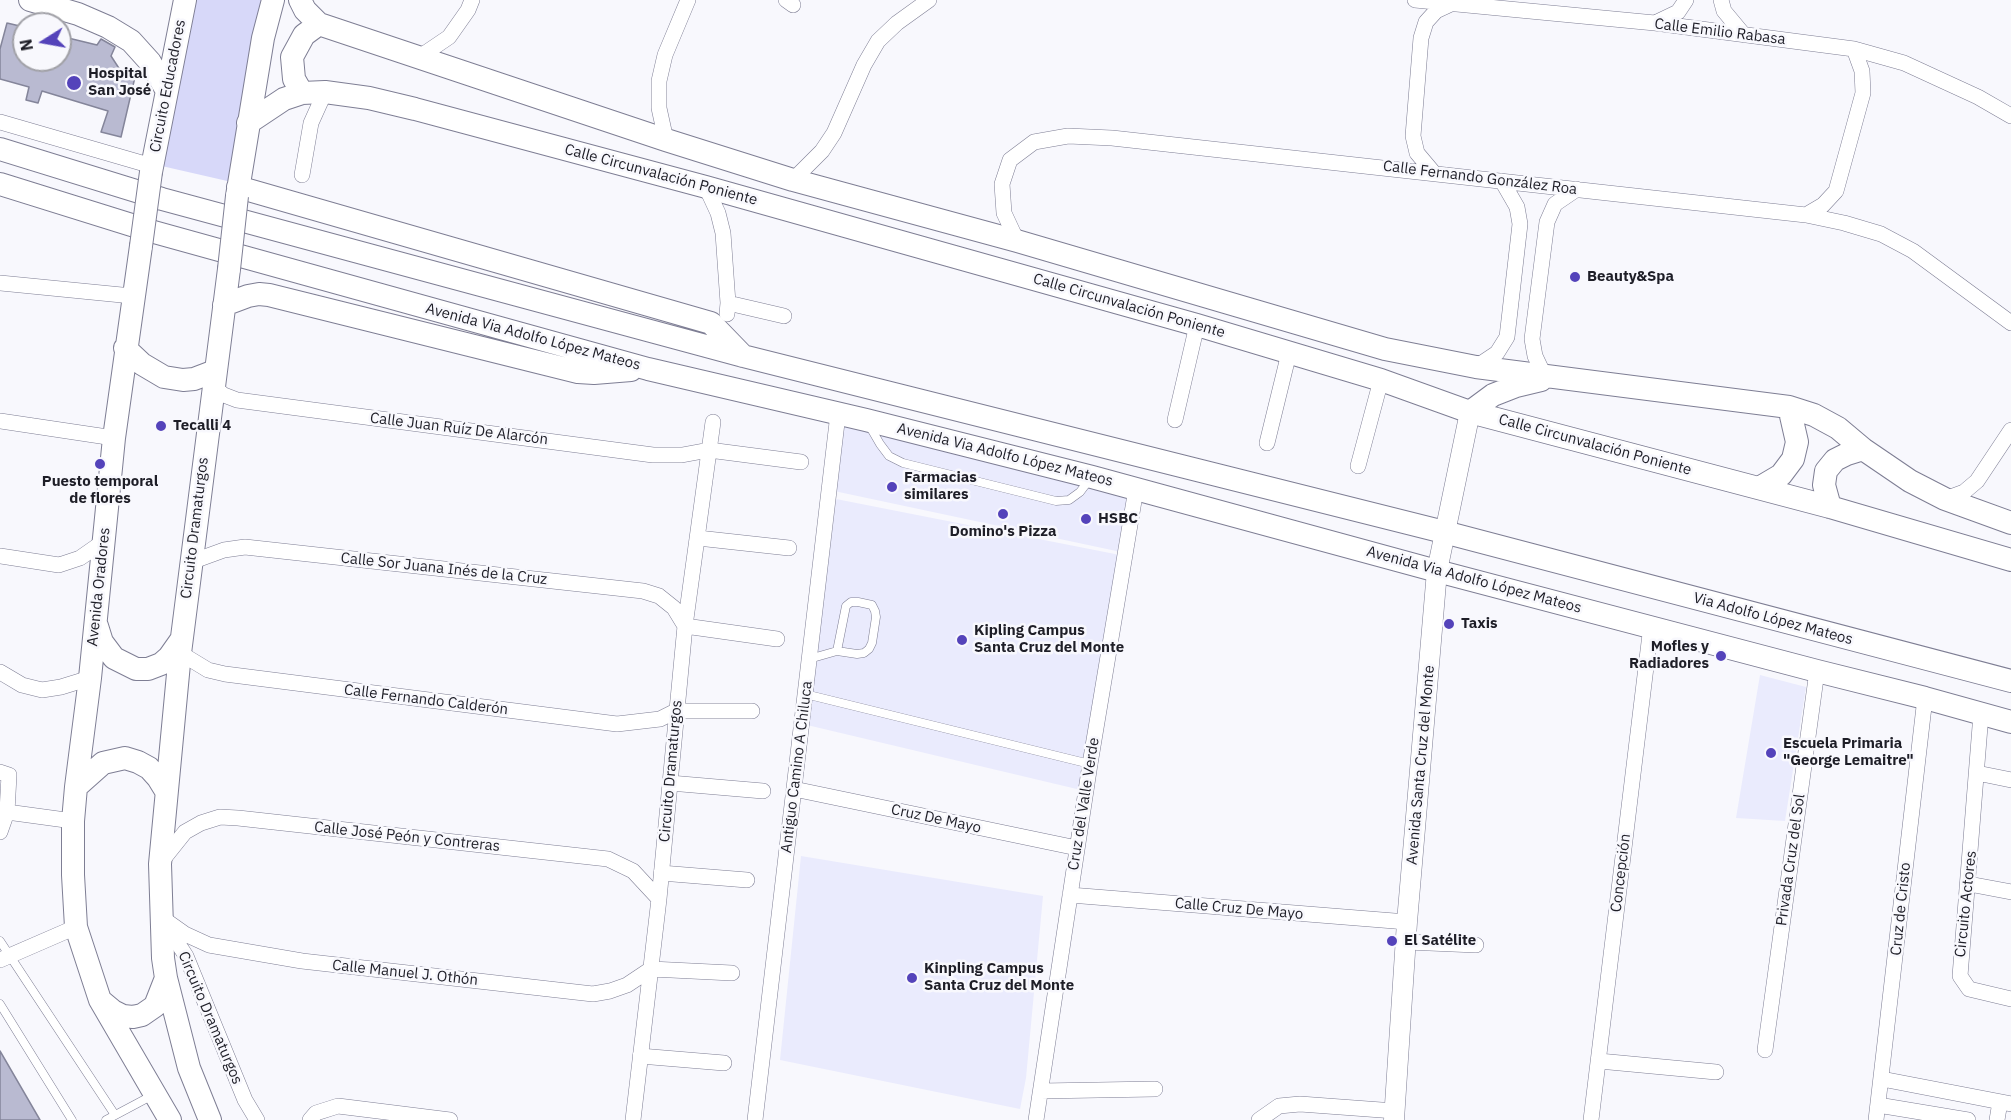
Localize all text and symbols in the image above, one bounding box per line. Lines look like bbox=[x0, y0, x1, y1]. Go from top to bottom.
north arrow bbox=[12, 12, 72, 72]
street label: Calle Emilio Rabasa bbox=[1653, 15, 1787, 49]
street label: Circuito Educadores bbox=[146, 18, 190, 154]
text: N bbox=[15, 37, 37, 53]
place label: Hospital San José bbox=[88, 65, 151, 100]
marker: Hospital San José bbox=[65, 74, 83, 92]
street label: Calle Circunvalación Poniente bbox=[563, 141, 759, 209]
street label: Calle Fernando González Roa bbox=[1382, 157, 1578, 199]
place label: Beauty&Spa bbox=[1587, 268, 1674, 286]
street label: Calle Circunvalación Poniente bbox=[1031, 270, 1227, 342]
marker: Beauty&Spa bbox=[1568, 270, 1582, 284]
street label: Avenida Via Adolfo López Mateos bbox=[424, 300, 642, 374]
street label: Calle Juan Ruíz De Alarcón bbox=[369, 409, 549, 449]
street label: Calle Circunvalación Poniente bbox=[1497, 411, 1693, 479]
place label: Tecalli 4 bbox=[173, 417, 231, 435]
marker: Tecalli 4 bbox=[154, 419, 168, 433]
street label: Avenida Via Adolfo López Mateos bbox=[895, 419, 1115, 491]
street label: Circuito Dramaturgos bbox=[177, 456, 213, 600]
marker: Puesto temporal de flores bbox=[93, 457, 107, 471]
place label: Farmacias similares bbox=[904, 469, 977, 504]
place label: Puesto temporal de flores bbox=[42, 473, 158, 508]
marker: Farmacias similares bbox=[885, 480, 899, 494]
marker: Domino's Pizza bbox=[996, 507, 1010, 521]
place label: HSBC bbox=[1098, 510, 1138, 528]
marker: HSBC bbox=[1079, 512, 1093, 526]
place label: Domino's Pizza bbox=[949, 523, 1057, 541]
street label: Avenida Oradores bbox=[84, 527, 114, 647]
street label: Avenida Via Adolfo López Mateos bbox=[1365, 543, 1583, 617]
street label: Calle Sor Juana Inés de la Cruz bbox=[340, 549, 548, 589]
street label: Via Adolfo López Mateos bbox=[1691, 589, 1855, 649]
place label: Taxis bbox=[1461, 615, 1497, 633]
marker: Taxis bbox=[1442, 617, 1456, 631]
place label: Kipling Campus Santa Cruz del Monte bbox=[974, 622, 1124, 657]
marker: Kipling Campus Santa Cruz del Monte bbox=[955, 633, 969, 647]
place label: Mofles y Radiadores bbox=[1629, 638, 1709, 673]
marker: Mofles y Radiadores bbox=[1714, 649, 1728, 663]
street label: Avenida Santa Cruz del Monte bbox=[1403, 664, 1439, 866]
street label: Antiguo Camino A Chiluca bbox=[778, 680, 816, 854]
street label: Calle Fernando Calderón bbox=[343, 681, 509, 719]
street label: Circuito Dramaturgos bbox=[656, 699, 686, 843]
place label: Escuela Primaria "George Lemaitre" bbox=[1783, 735, 1914, 770]
street label: Cruz del Valle Verde bbox=[1065, 736, 1103, 872]
marker: Escuela Primaria "George Lemaitre" bbox=[1764, 746, 1778, 760]
street label: Privada Cruz del Sol bbox=[1773, 793, 1809, 927]
street label: Cruz De Mayo bbox=[889, 801, 983, 837]
street label: Calle José Peón y Contreras bbox=[313, 818, 501, 856]
street label: Concepción bbox=[1607, 833, 1635, 913]
street label: Circuito Actores bbox=[1951, 850, 1981, 958]
street label: Cruz de Cristo bbox=[1887, 861, 1915, 957]
street label: Calle Cruz De Mayo bbox=[1174, 894, 1304, 924]
place label: El Satélite bbox=[1404, 932, 1476, 950]
marker: El Satélite bbox=[1385, 934, 1399, 948]
street label: Circuito Dramaturgos bbox=[174, 949, 246, 1087]
street label: Calle Manuel J. Othón bbox=[331, 956, 479, 990]
place label: Kinpling Campus Santa Cruz del Monte bbox=[924, 960, 1074, 995]
marker: Kinpling Campus Santa Cruz del Monte bbox=[905, 971, 919, 985]

